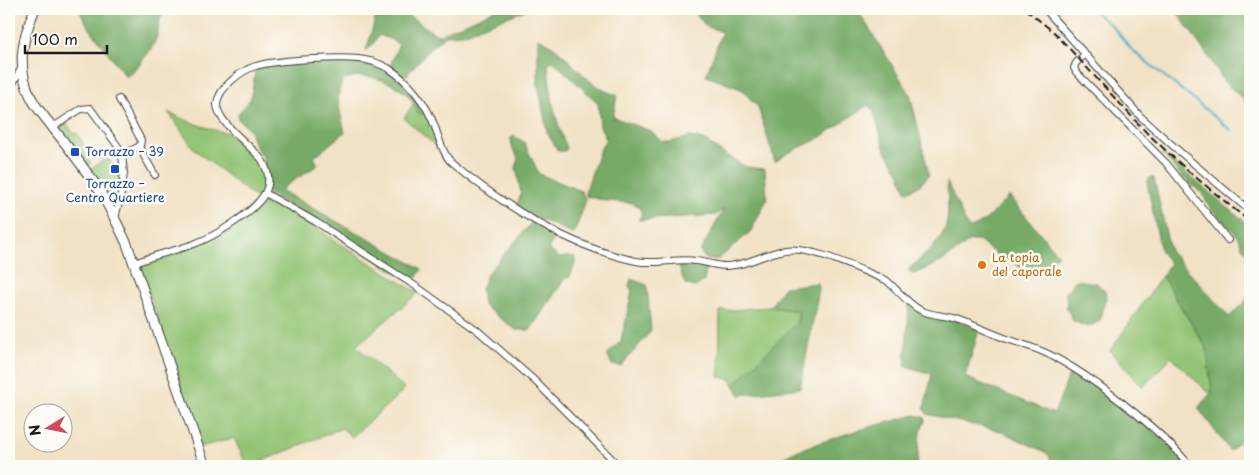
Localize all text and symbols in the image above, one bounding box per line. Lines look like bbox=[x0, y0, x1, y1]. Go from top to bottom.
scale bar bbox=[25, 22, 108, 54]
text: 100 m bbox=[32, 27, 78, 50]
place label: Torrazzo – 39 bbox=[85, 142, 164, 160]
marker: Torrazzo – 39 bbox=[69, 146, 81, 158]
marker: Torrazzo – Centro Quartiere bbox=[109, 163, 121, 175]
place label: Torrazzo – Centro Quartiere bbox=[65, 174, 165, 206]
place label: La topia del caporale bbox=[992, 248, 1062, 280]
marker: La topia del caporale bbox=[976, 259, 988, 271]
north arrow bbox=[22, 402, 72, 452]
text: N bbox=[23, 423, 46, 438]

